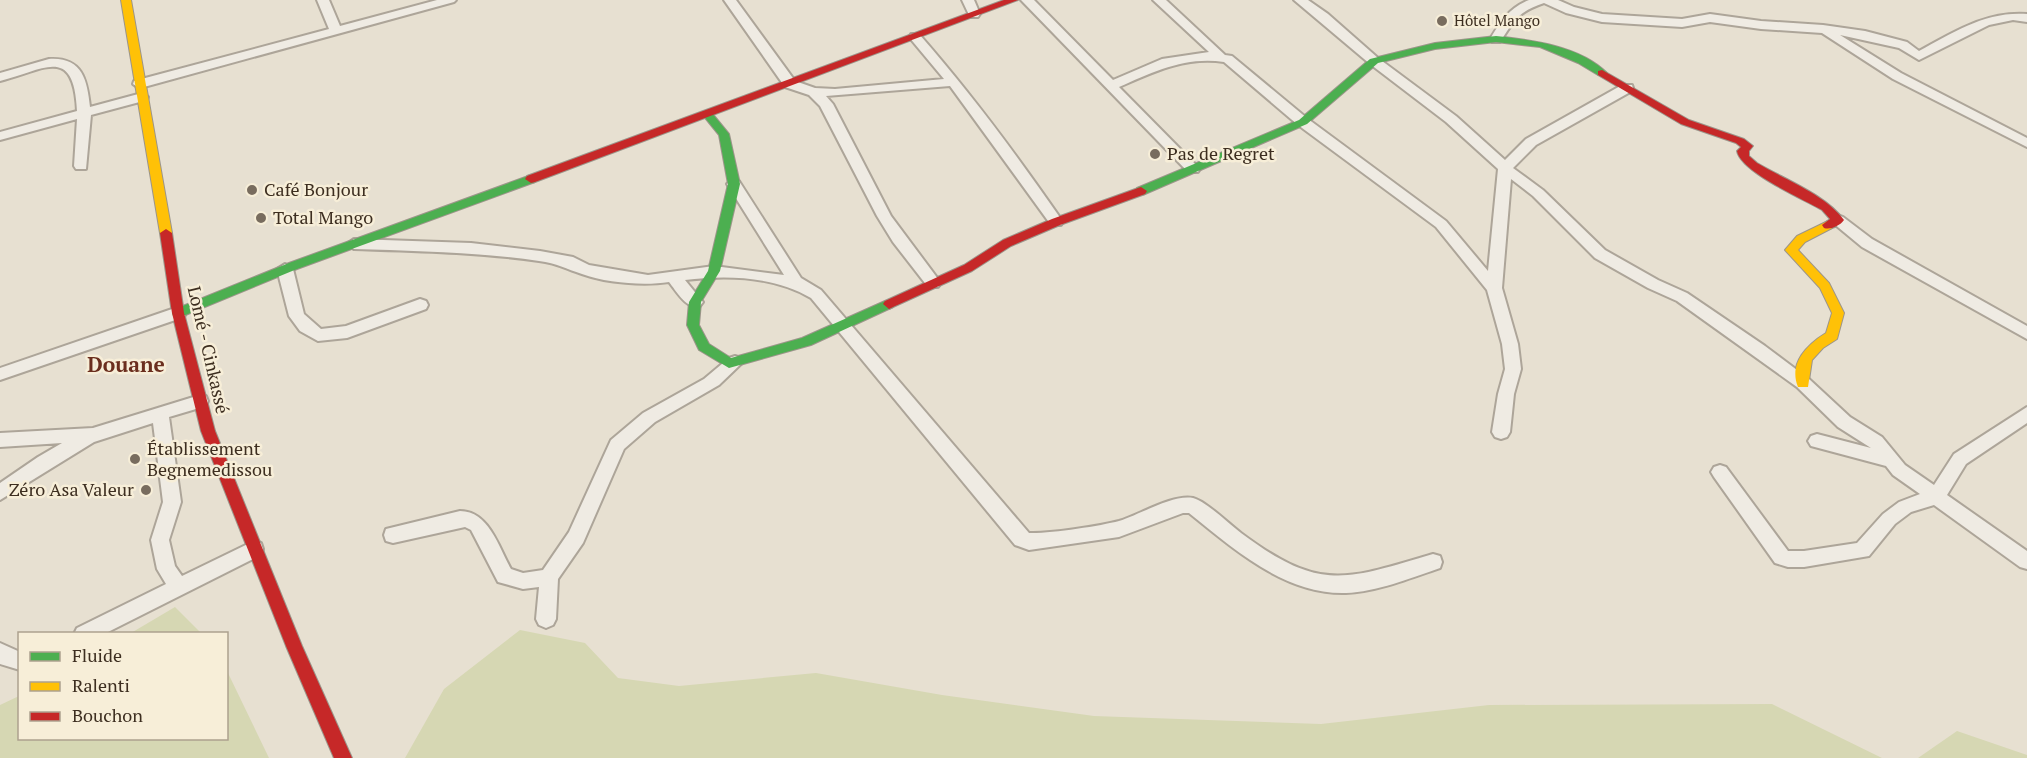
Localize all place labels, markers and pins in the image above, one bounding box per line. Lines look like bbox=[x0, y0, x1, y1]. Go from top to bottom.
place label: Hôtel Mango bbox=[1454, 10, 1540, 30]
marker: Hôtel Mango bbox=[1435, 14, 1449, 28]
place label: Pas de Regret bbox=[1167, 141, 1275, 165]
marker: Pas de Regret bbox=[1148, 147, 1162, 161]
place label: Café Bonjour bbox=[264, 177, 368, 201]
marker: Café Bonjour bbox=[245, 183, 259, 197]
place label: Total Mango bbox=[273, 205, 373, 229]
marker: Total Mango bbox=[254, 211, 268, 225]
place label: Établissement Begnemedissou bbox=[147, 436, 272, 481]
marker: Établissement Begnemedissou bbox=[128, 452, 142, 466]
place label: Zéro Asa Valeur bbox=[9, 477, 134, 501]
marker: Zéro Asa Valeur bbox=[139, 483, 153, 497]

